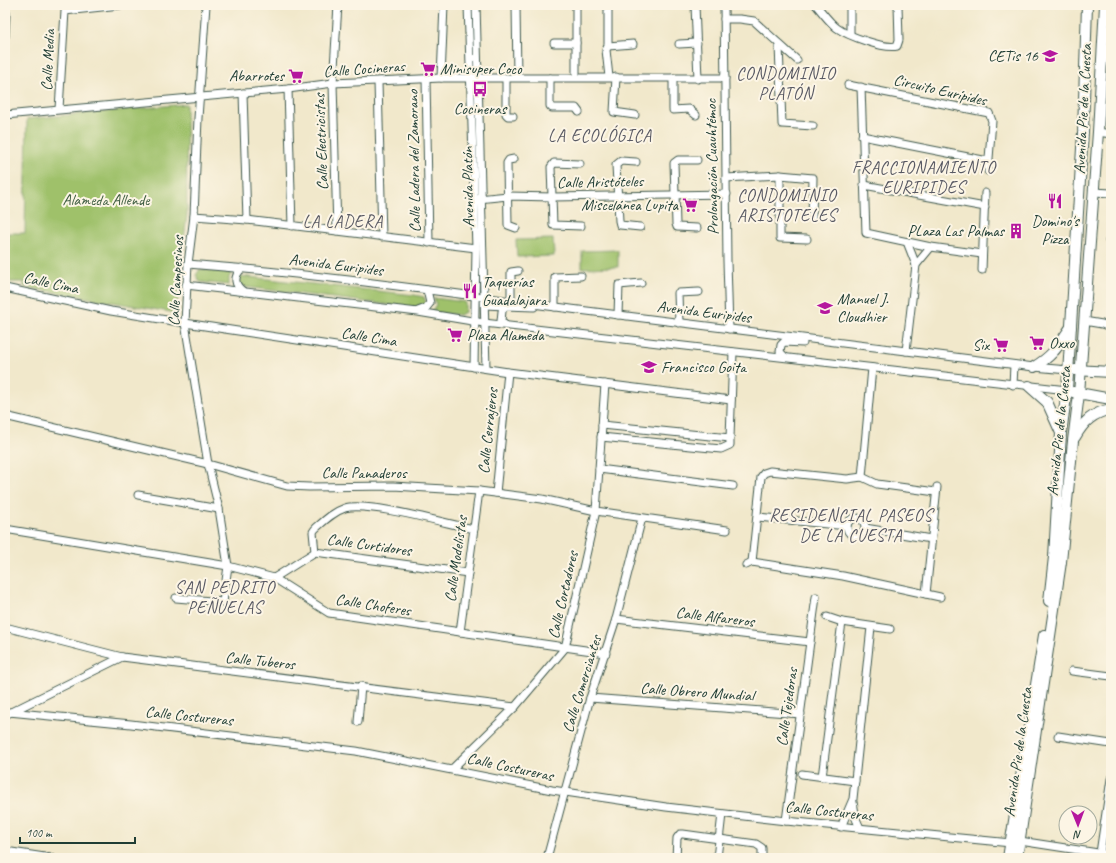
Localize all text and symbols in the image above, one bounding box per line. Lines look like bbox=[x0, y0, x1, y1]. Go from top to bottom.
street label: Calle Media bbox=[36, 27, 60, 91]
street label: Avenida Pie de la Cuesta bbox=[1070, 42, 1096, 175]
place label: CETis 16 bbox=[988, 46, 1039, 66]
school or university icon: CETis 16 bbox=[1041, 47, 1059, 65]
street label: Calle Cocineras bbox=[323, 56, 407, 82]
place label: Minisuper Coco bbox=[440, 59, 523, 79]
supermarket icon: Minisuper Coco bbox=[419, 60, 437, 78]
district label: CONDOMINIO PLATÓN bbox=[736, 63, 837, 104]
place label: Abarrotes bbox=[229, 66, 286, 86]
supermarket icon: Abarrotes bbox=[287, 67, 305, 85]
street label: Circuito Eurípides bbox=[892, 70, 990, 111]
bus stop icon: Cocineras bbox=[471, 80, 489, 98]
street label: Calle Ladera del Zamorano bbox=[403, 88, 425, 233]
street label: Calle Electricistas bbox=[309, 92, 333, 191]
street label: Prolongación Cuauhtémoc bbox=[701, 98, 723, 235]
place label: Cocineras bbox=[454, 99, 508, 119]
district label: LA ECOLÓGICA bbox=[548, 124, 652, 146]
street label: Avenida Platón bbox=[457, 146, 479, 228]
district label: FRACCIONAMIENTO EURIPIDES bbox=[852, 157, 998, 198]
street label: Calle Aristóteles bbox=[557, 171, 645, 193]
district label: CONDOMINIO ARISTOTELES bbox=[737, 185, 840, 226]
park label: Alameda Allende bbox=[63, 190, 151, 210]
restaurant icon: Domino's Pizza bbox=[1046, 192, 1064, 210]
place label: Miscelánea Lupita bbox=[581, 195, 680, 215]
supermarket icon: Miscelánea Lupita bbox=[681, 196, 699, 214]
district label: LA LADERA bbox=[303, 211, 384, 232]
place label: Domino's Pizza bbox=[1031, 211, 1080, 249]
place label: PLaza Las Palmas bbox=[907, 221, 1006, 241]
building icon: PLaza Las Palmas bbox=[1007, 222, 1025, 240]
street label: Calle Campesinos bbox=[164, 234, 188, 327]
street label: Avenida Euripides bbox=[288, 249, 386, 281]
street label: Calle Cima bbox=[22, 267, 81, 299]
place label: Taquerías Guadalajara bbox=[482, 272, 548, 310]
restaurant icon: Taquerías Guadalajara bbox=[461, 282, 479, 300]
place label: Manuel J. Cloudhier bbox=[837, 289, 889, 327]
street label: Avenida Euripides bbox=[656, 296, 754, 328]
school or university icon: Manuel J. Cloudhier bbox=[816, 299, 834, 317]
street label: Calle Cima bbox=[340, 323, 399, 351]
place label: Plaza Alameda bbox=[467, 325, 545, 345]
supermarket icon: Plaza Alameda bbox=[446, 326, 464, 344]
place label: Oxxo bbox=[1049, 333, 1075, 353]
supermarket icon: Oxxo bbox=[1028, 334, 1046, 352]
place label: Six bbox=[972, 335, 991, 355]
supermarket icon: Six bbox=[992, 336, 1010, 354]
place label: Francisco Goita bbox=[661, 357, 747, 377]
school or university icon: Francisco Goita bbox=[640, 358, 658, 376]
street label: Avenida Pie de la Cuesta bbox=[1042, 364, 1076, 497]
street label: Calle Cerrajeros bbox=[474, 386, 503, 475]
street label: Calle Panaderos bbox=[322, 463, 408, 483]
district label: RESIDENCIAL PASEOS DE LA CUESTA bbox=[769, 505, 935, 546]
street label: Calle Modelistas bbox=[440, 513, 472, 603]
street label: Calle Curtidores bbox=[325, 529, 414, 561]
street label: Calle Cortadores bbox=[543, 548, 583, 641]
district label: SAN PEDRITO PEÑUELAS bbox=[175, 577, 277, 618]
street label: Calle Choferes bbox=[334, 589, 414, 621]
street label: Calle Alfareros bbox=[675, 602, 757, 632]
street label: Calle Comerciantes bbox=[558, 631, 607, 735]
street label: Calle Tuberos bbox=[224, 647, 297, 675]
street label: Calle Tejedoras bbox=[772, 665, 803, 747]
street label: Calle Obrero Mundial bbox=[640, 678, 758, 706]
street label: Avenida Pie de la Cuesta bbox=[999, 685, 1037, 818]
street label: Calle Costureras bbox=[144, 701, 235, 731]
street label: Calle Costureras bbox=[465, 748, 557, 786]
street label: Calle Costureras bbox=[784, 796, 875, 826]
north arrow bbox=[1058, 805, 1098, 845]
scale bar bbox=[20, 819, 135, 845]
text: 100 m bbox=[26, 825, 53, 841]
text: N bbox=[1072, 828, 1082, 842]

